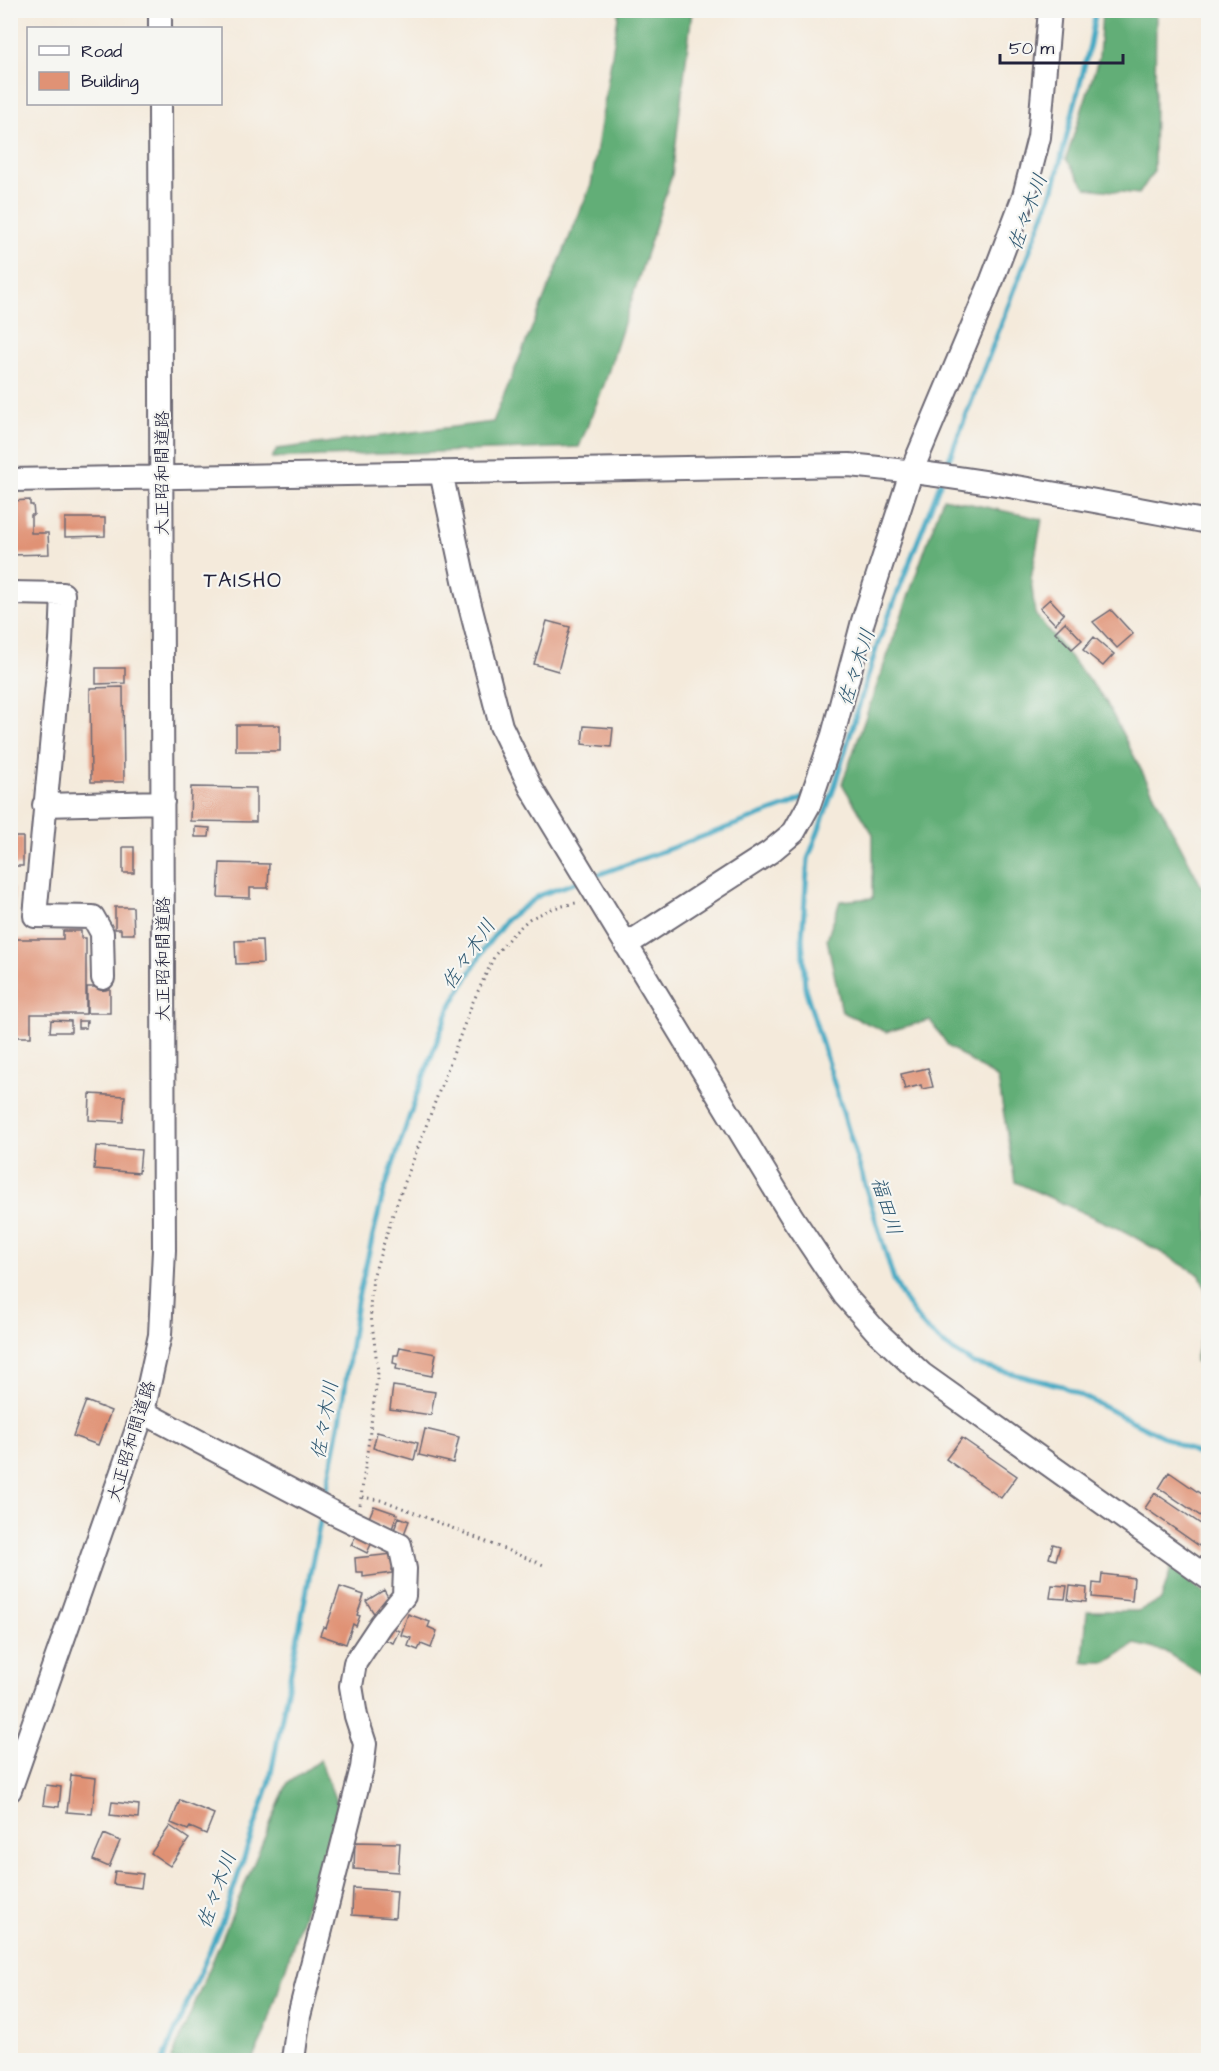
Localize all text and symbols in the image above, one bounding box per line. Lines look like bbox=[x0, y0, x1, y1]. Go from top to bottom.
legend bbox=[27, 27, 222, 105]
scale bar bbox=[1000, 27, 1123, 65]
text: 50 m bbox=[1009, 36, 1054, 61]
text: Road bbox=[81, 39, 122, 64]
text: Building bbox=[81, 69, 139, 95]
water label: 佐々木川 bbox=[1001, 170, 1055, 255]
street label: 大正昭和間道路 bbox=[150, 410, 175, 536]
district label: TAISHO bbox=[204, 566, 283, 595]
water label: 佐々木川 bbox=[831, 625, 883, 710]
street label: 大正昭和間道路 bbox=[151, 896, 176, 1022]
water label: 佐々木川 bbox=[435, 914, 503, 996]
water label: 福田川 bbox=[864, 1174, 908, 1239]
street label: 大正昭和間道路 bbox=[101, 1377, 162, 1505]
water label: 佐々木川 bbox=[304, 1378, 346, 1462]
water label: 佐々木川 bbox=[190, 1848, 244, 1933]

